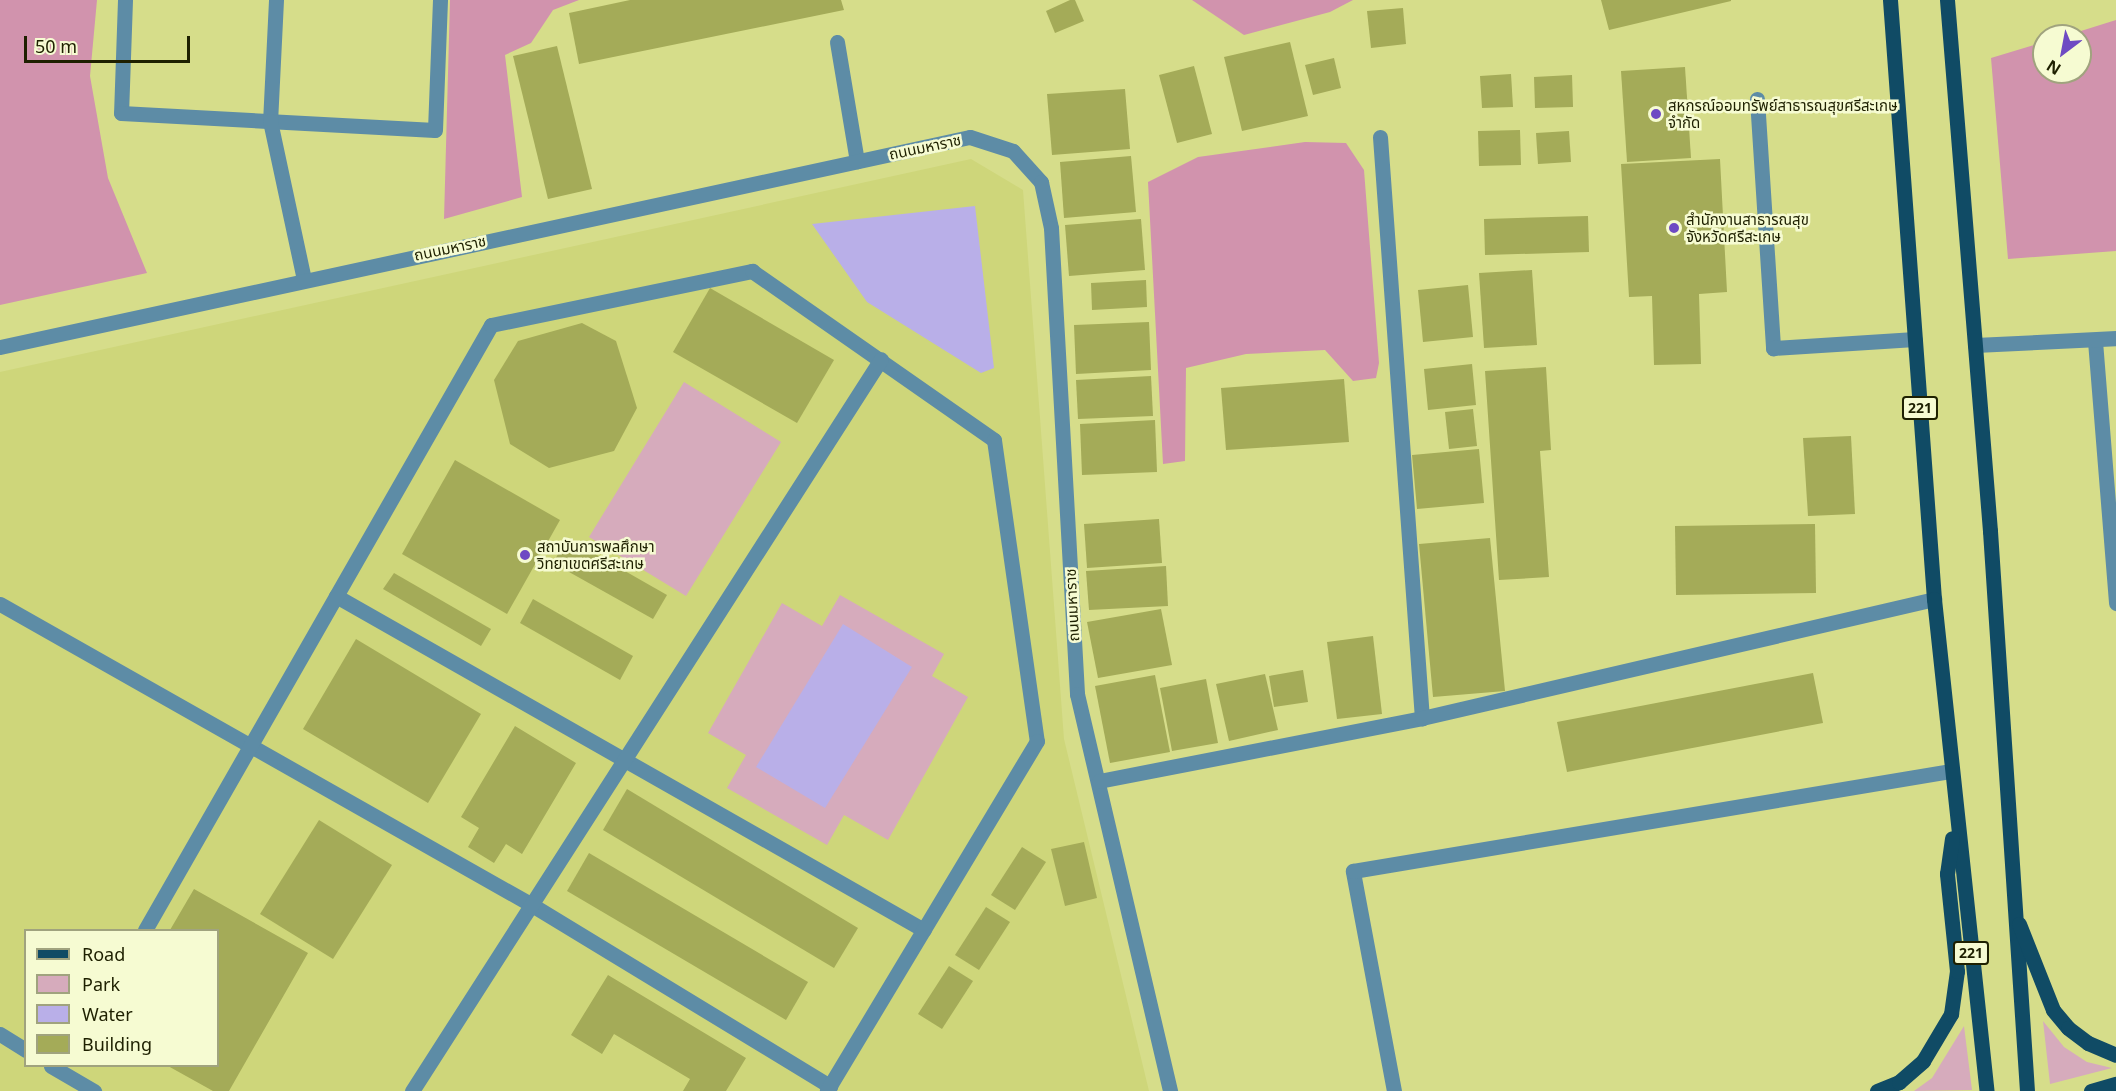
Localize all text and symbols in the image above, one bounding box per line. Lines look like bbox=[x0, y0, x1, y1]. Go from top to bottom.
scale bar bbox=[27, 24, 194, 62]
north arrow bbox=[2032, 24, 2092, 84]
text: 50 m bbox=[35, 34, 77, 58]
text: N bbox=[2042, 55, 2065, 80]
place label: สหกรณ์ออมทรัพย์สาธารณสุขศรีสะเกษ จำกัด bbox=[1668, 96, 1898, 131]
marker: สหกรณ์ออมทรัพย์สาธารณสุขศรีสะเกษ จำกัด bbox=[1649, 107, 1663, 121]
street label: ถนนมหาราช bbox=[887, 131, 963, 163]
place label: สำนักงานสาธารณสุข จังหวัดศรีสะเกษ bbox=[1686, 210, 1809, 245]
marker: สำนักงานสาธารณสุข จังหวัดศรีสะเกษ bbox=[1667, 221, 1681, 235]
street label: ถนนมหาราช bbox=[412, 232, 488, 264]
road number: 221 bbox=[1900, 397, 1940, 419]
place label: สถาบันการพลศึกษา วิทยาเขตศรีสะเกษ bbox=[537, 537, 654, 572]
marker: สถาบันการพลศึกษา วิทยาเขตศรีสะเกษ bbox=[518, 548, 532, 562]
street label: ถนนมหาราช bbox=[1061, 568, 1083, 642]
legend bbox=[24, 929, 219, 1067]
text: Road bbox=[82, 942, 125, 966]
road number: 221 bbox=[1952, 942, 1990, 964]
text: Park bbox=[82, 972, 120, 996]
text: Water bbox=[82, 1002, 133, 1026]
text: Building bbox=[82, 1032, 152, 1056]

